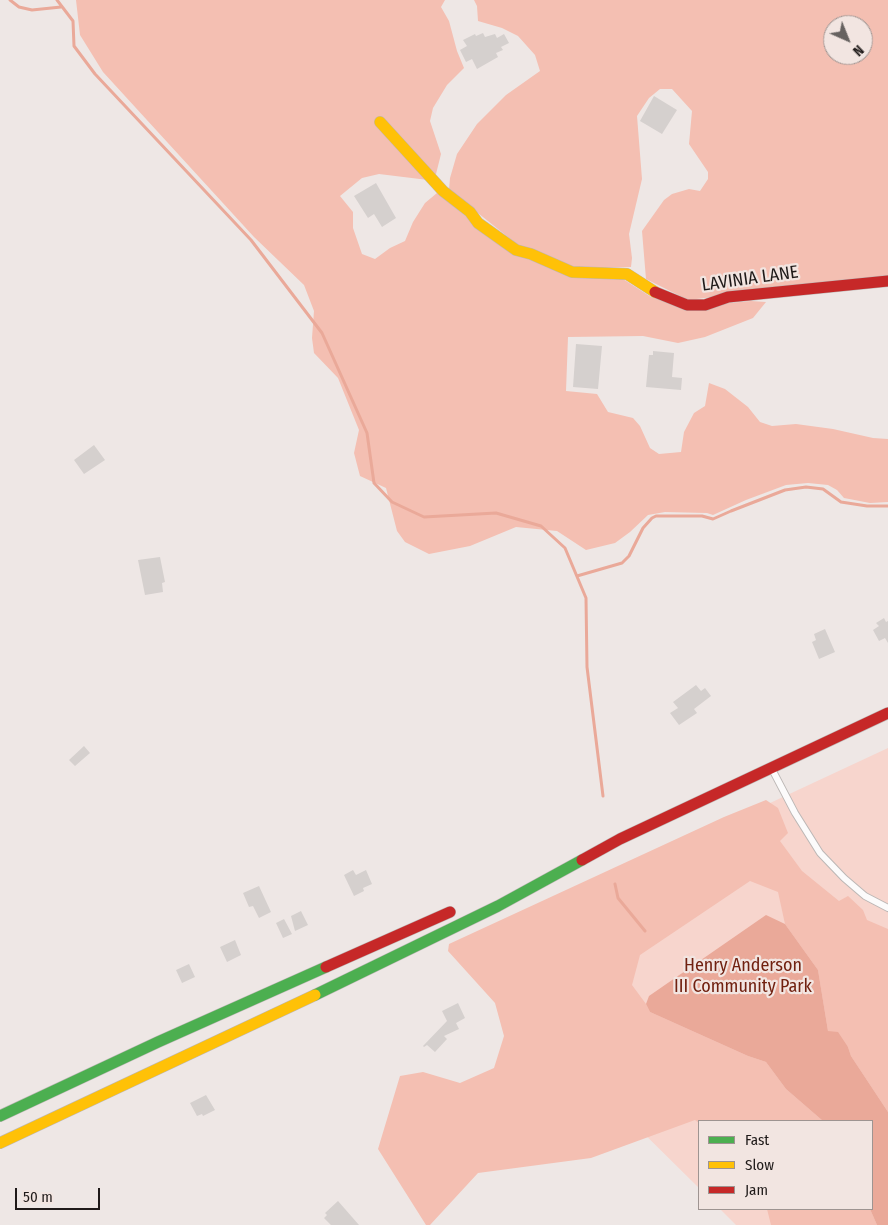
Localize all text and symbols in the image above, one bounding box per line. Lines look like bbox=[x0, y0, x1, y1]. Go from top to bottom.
north arrow bbox=[823, 15, 873, 65]
text: N bbox=[849, 41, 867, 59]
street label: LAVINIA LANE bbox=[700, 262, 800, 296]
park label: Henry Anderson III Community Park bbox=[674, 955, 812, 998]
legend bbox=[698, 1120, 873, 1210]
text: Fast bbox=[745, 1131, 769, 1149]
text: Slow bbox=[745, 1156, 774, 1174]
scale bar bbox=[18, 1178, 102, 1210]
text: Jam bbox=[745, 1181, 768, 1199]
text: 50 m bbox=[23, 1188, 53, 1206]

